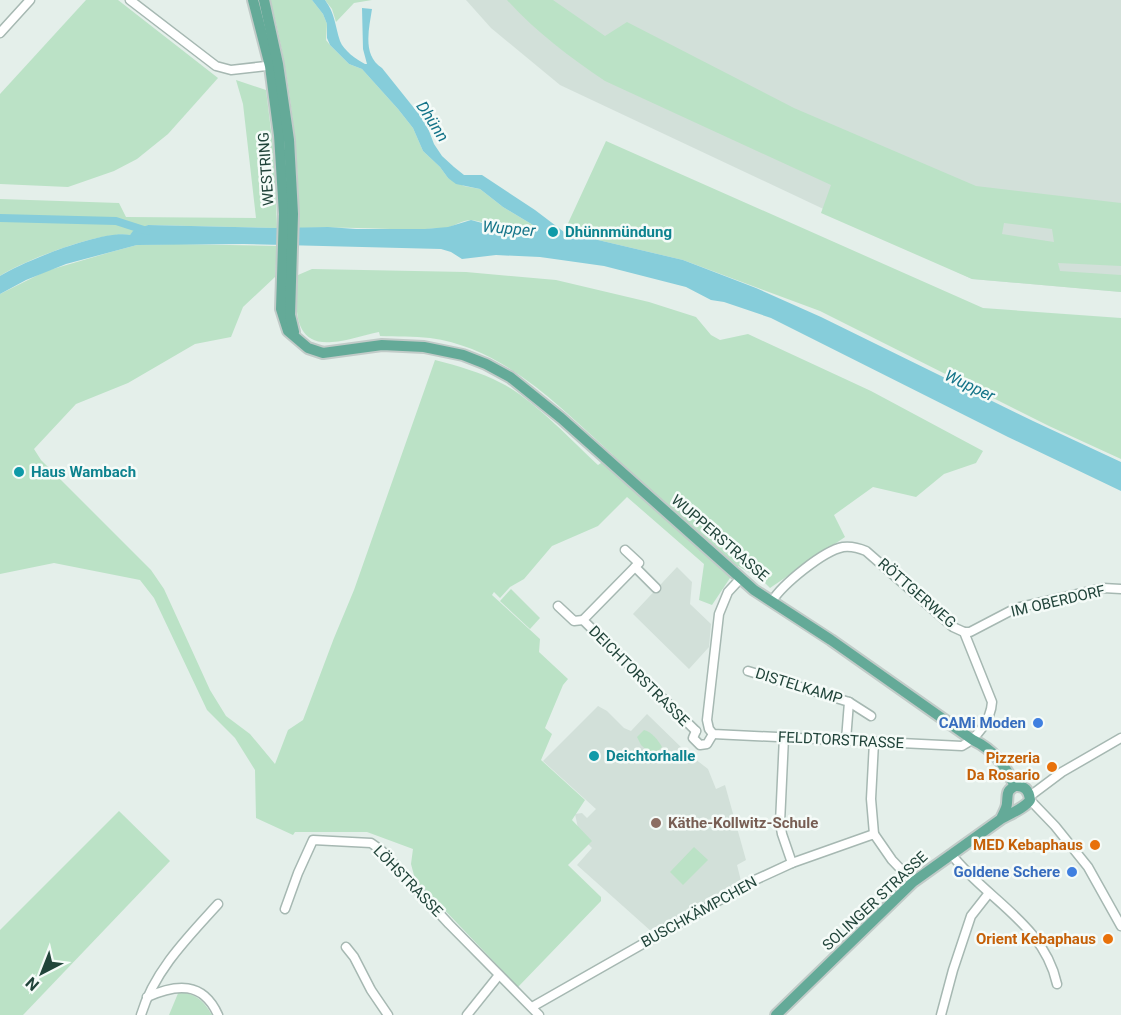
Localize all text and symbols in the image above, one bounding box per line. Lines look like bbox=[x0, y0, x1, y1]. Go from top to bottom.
water label: Dhünn bbox=[413, 97, 453, 145]
street label: WESTRING bbox=[254, 131, 278, 207]
water label: Wupper bbox=[482, 217, 537, 240]
place label: Dhünnmündung bbox=[565, 223, 672, 241]
marker: Dhünnmündung bbox=[546, 225, 560, 239]
water label: Wupper bbox=[942, 366, 999, 406]
place label: Haus Wambach bbox=[31, 463, 136, 481]
marker: Haus Wambach bbox=[12, 465, 26, 479]
street label: WUPPERSTRASSE bbox=[668, 491, 773, 585]
street label: RÖTTGERWEG bbox=[874, 554, 960, 632]
street label: IM OBERDORF bbox=[1009, 581, 1107, 621]
street label: DEICHTORSTRASSE bbox=[585, 622, 693, 730]
street label: DISTELKAMP bbox=[753, 664, 845, 708]
place label: CAMi Moden bbox=[939, 714, 1026, 732]
marker: CAMi Moden bbox=[1031, 716, 1045, 730]
street label: FELDTORSTRASSE bbox=[778, 728, 905, 752]
place label: Deichtorhalle bbox=[606, 747, 695, 765]
marker: Deichtorhalle bbox=[587, 749, 601, 763]
place label: Pizzeria Da Rosario bbox=[967, 749, 1040, 784]
marker: Pizzeria Da Rosario bbox=[1045, 760, 1059, 774]
place label: Käthe-Kollwitz-Schule bbox=[668, 814, 818, 832]
marker: Käthe-Kollwitz-Schule bbox=[649, 816, 663, 830]
place label: MED Kebaphaus bbox=[973, 836, 1083, 854]
marker: MED Kebaphaus bbox=[1088, 838, 1102, 852]
street label: LÖHSTRASSE bbox=[370, 842, 447, 921]
street label: SOLINGER STRASSE bbox=[819, 847, 932, 954]
place label: Goldene Schere bbox=[954, 863, 1060, 881]
marker: Goldene Schere bbox=[1065, 865, 1079, 879]
street label: BUSCHKÄMPCHEN bbox=[638, 873, 760, 951]
place label: Orient Kebaphaus bbox=[976, 930, 1096, 948]
marker: Orient Kebaphaus bbox=[1101, 932, 1115, 946]
north arrow bbox=[12, 943, 72, 1003]
text: N bbox=[22, 973, 43, 995]

